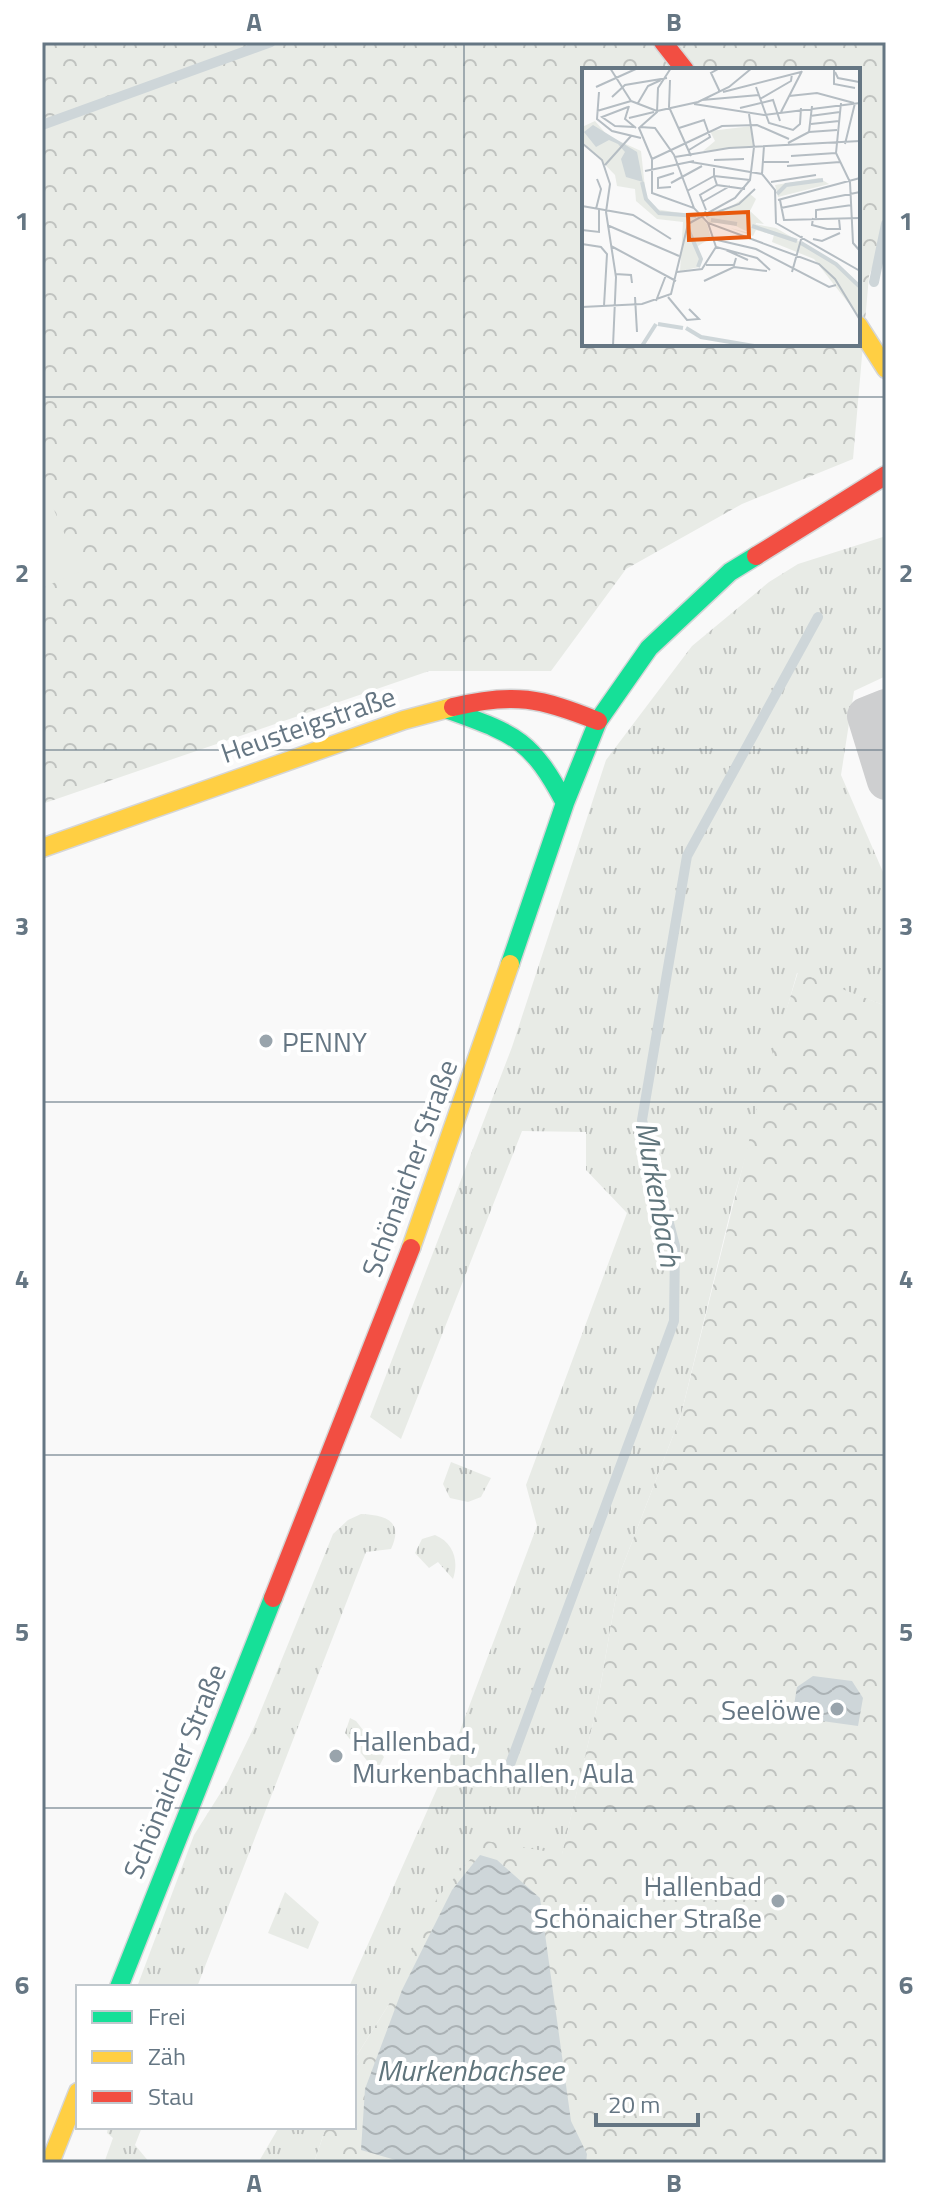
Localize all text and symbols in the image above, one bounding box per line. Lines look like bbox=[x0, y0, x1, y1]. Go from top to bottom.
text: A bbox=[246, 2, 262, 41]
text: B bbox=[666, 2, 682, 41]
inset map bbox=[582, 68, 860, 346]
text: 1 bbox=[15, 201, 29, 240]
text: 1 bbox=[899, 201, 913, 240]
text: 2 bbox=[15, 553, 29, 592]
text: 2 bbox=[899, 553, 913, 592]
street label: Heusteigstraße bbox=[215, 674, 401, 774]
text: 3 bbox=[15, 906, 29, 945]
text: 3 bbox=[899, 906, 913, 945]
place label: PENNY bbox=[282, 1020, 367, 1063]
marker: PENNY bbox=[257, 1032, 275, 1050]
street label: Schönaicher Straße bbox=[350, 1053, 468, 1283]
water label: Murkenbach bbox=[624, 1118, 695, 1271]
text: 4 bbox=[15, 1259, 29, 1298]
text: 4 bbox=[899, 1259, 913, 1298]
text: 5 bbox=[15, 1612, 29, 1651]
text: 5 bbox=[899, 1612, 913, 1651]
street label: Schönaicher Straße bbox=[111, 1657, 237, 1885]
place label: Seelöwe bbox=[721, 1688, 821, 1731]
marker: Seelöwe bbox=[828, 1700, 846, 1718]
place label: Hallenbad, Murkenbachhallen, Aula bbox=[352, 1719, 634, 1794]
marker: Hallenbad, Murkenbachhallen, Aula bbox=[327, 1747, 345, 1765]
place label: Hallenbad Schönaicher Straße bbox=[534, 1864, 762, 1939]
marker: Hallenbad Schönaicher Straße bbox=[769, 1892, 787, 1910]
text: 6 bbox=[15, 1965, 29, 2004]
text: 6 bbox=[899, 1965, 913, 2004]
legend bbox=[76, 1985, 356, 2129]
text: Frei bbox=[148, 1998, 186, 2034]
text: Zäh bbox=[148, 2038, 186, 2074]
water label: Murkenbachsee bbox=[376, 2047, 566, 2093]
scale bar bbox=[596, 2077, 698, 2127]
text: Stau bbox=[148, 2078, 194, 2114]
text: 20 m bbox=[608, 2086, 660, 2122]
text: A bbox=[246, 2163, 262, 2202]
text: B bbox=[666, 2163, 682, 2202]

